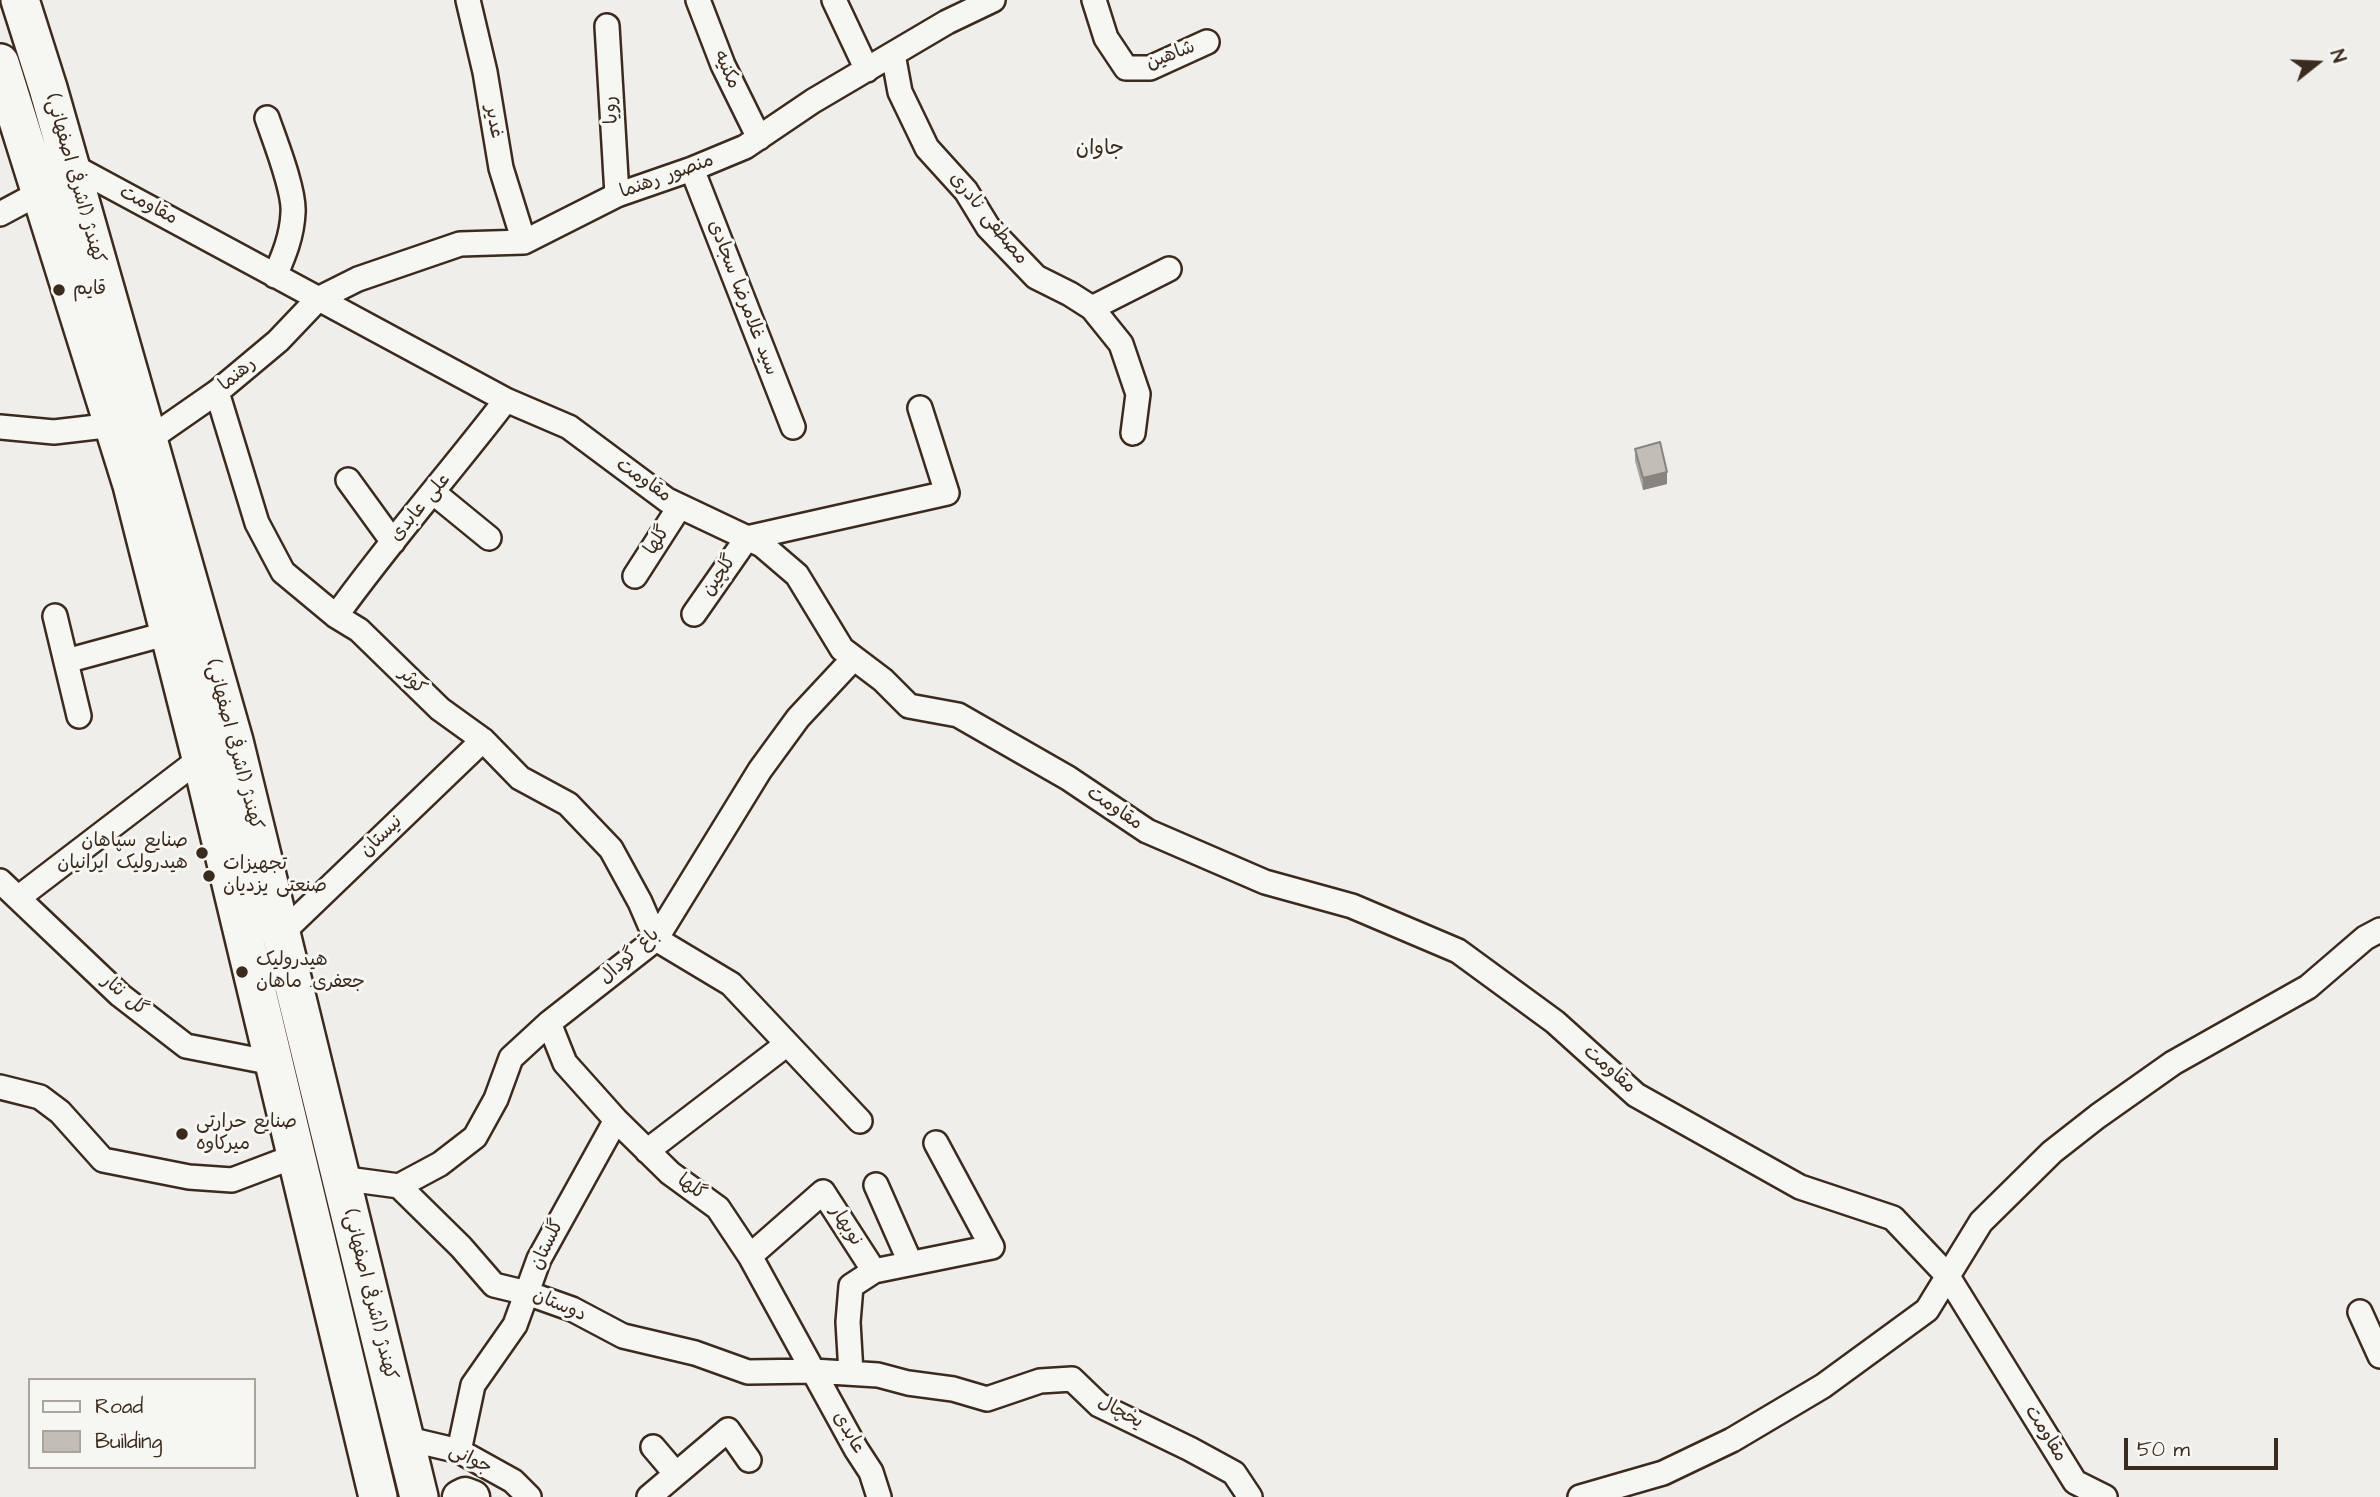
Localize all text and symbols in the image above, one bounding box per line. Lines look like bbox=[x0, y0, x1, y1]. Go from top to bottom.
north arrow bbox=[2282, 28, 2352, 98]
street label: شاهین bbox=[1143, 36, 1199, 76]
street label: مکنیه bbox=[708, 47, 744, 93]
text: N bbox=[2323, 47, 2352, 66]
street label: کهندژ (اشرفی اصفهانی) bbox=[39, 92, 109, 266]
street label: رویا bbox=[600, 95, 624, 125]
street label: غدیر bbox=[479, 104, 507, 140]
district label: جاوان bbox=[1076, 137, 1124, 163]
street label: منصور رهنما bbox=[617, 149, 717, 205]
street label: مصطفی نادری bbox=[944, 168, 1032, 270]
street label: مقاومت bbox=[115, 181, 181, 231]
street label: سید غلامرضا سجادی bbox=[702, 217, 782, 379]
place label: قایم bbox=[73, 279, 106, 301]
marker: قایم bbox=[51, 282, 67, 298]
street label: رهنما bbox=[215, 353, 261, 397]
street label: مقاومت bbox=[611, 454, 675, 508]
street label: علی عابدی bbox=[386, 469, 456, 547]
street label: گلها bbox=[640, 522, 676, 560]
street label: گلچین bbox=[698, 551, 742, 601]
street label: کهندژ (اشرفی اصفهانی) bbox=[199, 657, 267, 833]
street label: کوثر bbox=[394, 664, 430, 700]
street label: مقاومت bbox=[1082, 782, 1146, 836]
street label: نیستان bbox=[356, 811, 408, 863]
place label: صنایع سپاهان هیدرولیک ایرانیان bbox=[57, 831, 188, 875]
marker: صنایع سپاهان هیدرولیک ایرانیان bbox=[194, 845, 210, 861]
place label: تجهیزات صنعتی یزدیان bbox=[223, 854, 327, 898]
marker: تجهیزات صنعتی یزدیان bbox=[201, 868, 217, 884]
street label: باغ گودال bbox=[595, 924, 665, 990]
place label: هیدرولیک جعفری. ماهان bbox=[256, 950, 365, 994]
marker: هیدرولیک جعفری. ماهان bbox=[234, 964, 250, 980]
street label: گل نثار bbox=[96, 970, 152, 1022]
street label: مقاومت bbox=[1578, 1041, 1640, 1099]
place label: صنایع حرارتی میرکاوه bbox=[196, 1112, 297, 1156]
marker: صنایع حرارتی میرکاوه bbox=[174, 1126, 190, 1142]
street label: گلها bbox=[672, 1170, 710, 1206]
street label: نوبهار bbox=[823, 1201, 867, 1251]
street label: کهندژ (اشرفی اصفهانی) bbox=[337, 1207, 401, 1383]
street label: گلستان bbox=[526, 1216, 570, 1274]
street label: دوستان bbox=[529, 1285, 589, 1327]
legend bbox=[28, 1378, 256, 1469]
text: Road bbox=[95, 1392, 143, 1421]
street label: یخچال bbox=[1093, 1392, 1147, 1434]
street label: مقاومت bbox=[2019, 1402, 2071, 1466]
street label: عابدی bbox=[827, 1408, 869, 1458]
scale bar bbox=[2128, 1424, 2282, 1468]
text: Building bbox=[95, 1427, 162, 1456]
text: 50 m bbox=[2137, 1435, 2190, 1464]
street label: جوانی bbox=[445, 1440, 495, 1480]

